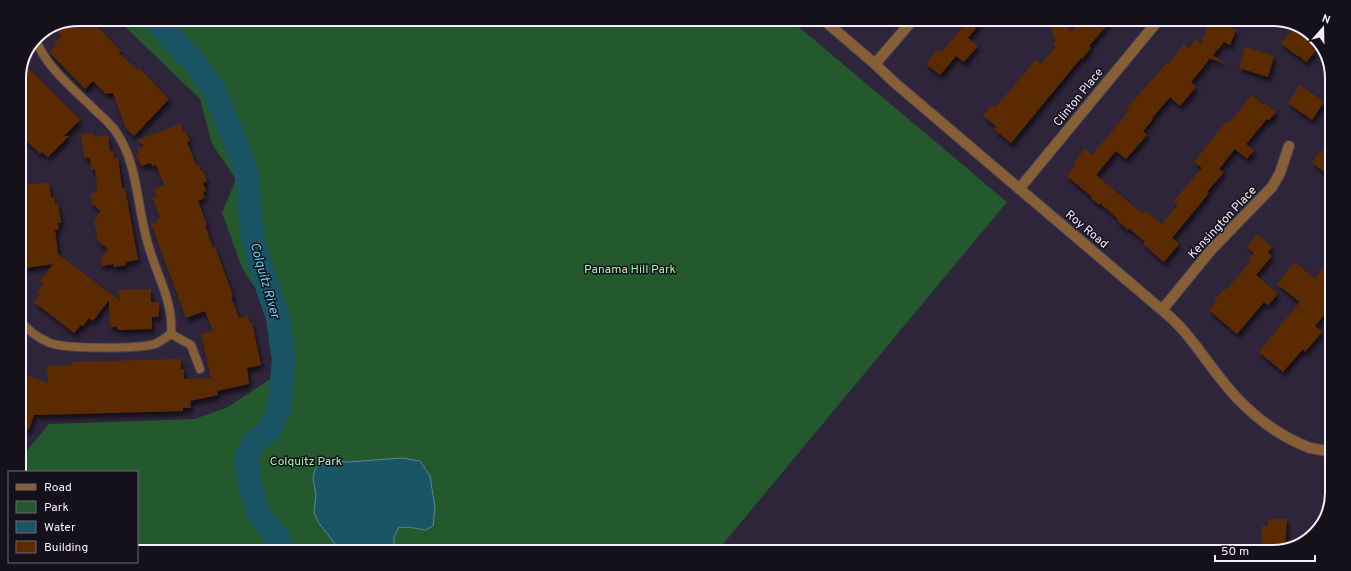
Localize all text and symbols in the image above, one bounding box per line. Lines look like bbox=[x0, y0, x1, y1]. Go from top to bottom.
north arrow bbox=[1303, 8, 1343, 48]
text: N bbox=[1320, 12, 1332, 27]
street label: Clinton Place bbox=[1050, 65, 1107, 130]
street label: Kensington Place bbox=[1185, 183, 1261, 262]
street label: Roy Road bbox=[1062, 207, 1111, 252]
water label: Colquitz River bbox=[246, 241, 283, 321]
park label: Panama Hill Park bbox=[584, 262, 676, 278]
park label: Colquitz Park bbox=[270, 454, 342, 470]
legend bbox=[8, 471, 138, 563]
text: Road bbox=[44, 480, 72, 496]
text: Park bbox=[44, 500, 69, 516]
text: Water bbox=[44, 520, 76, 536]
scale bar bbox=[1215, 537, 1315, 563]
text: Building bbox=[44, 540, 88, 556]
text: 50 m bbox=[1221, 544, 1249, 560]

